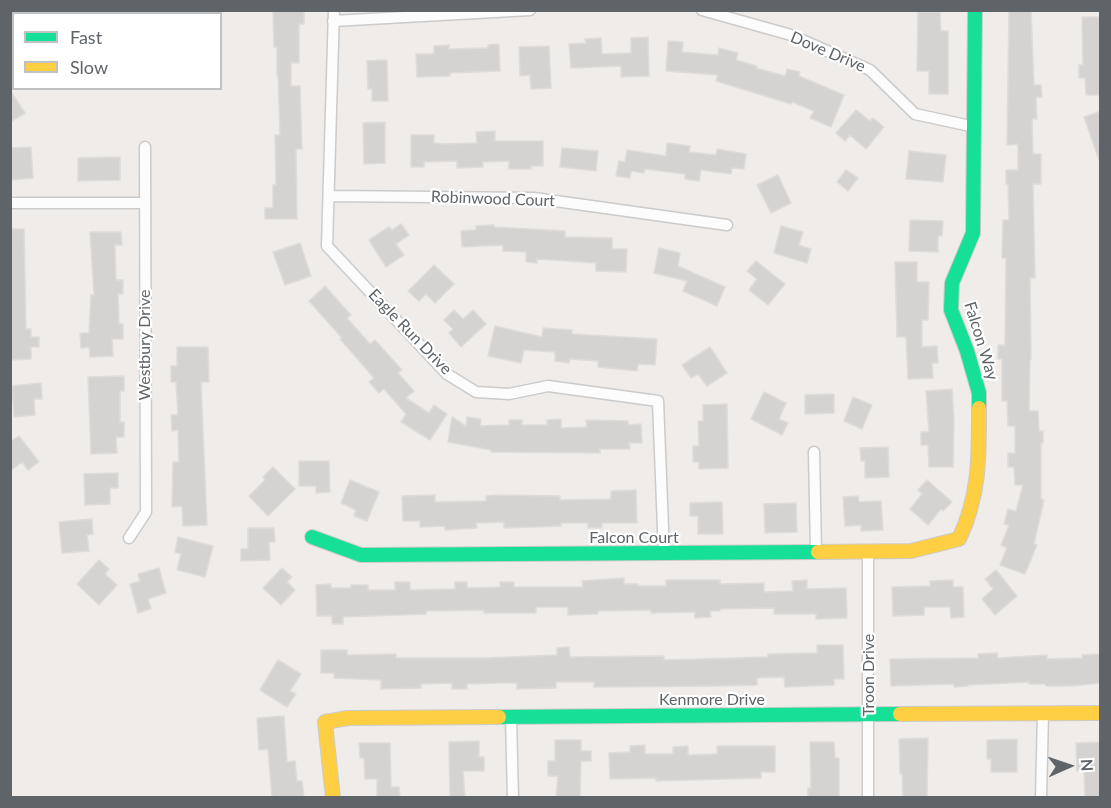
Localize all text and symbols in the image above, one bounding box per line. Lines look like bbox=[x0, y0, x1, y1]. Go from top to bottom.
legend bbox=[12, 12, 222, 90]
text: Fast bbox=[70, 26, 102, 48]
street label: Dove Drive bbox=[788, 28, 868, 76]
text: Slow bbox=[70, 56, 108, 78]
street label: Robinwood Court bbox=[431, 187, 555, 211]
street label: Eagle Run Drive bbox=[364, 285, 456, 379]
street label: Westbury Drive bbox=[135, 290, 155, 400]
street label: Falcon Way bbox=[960, 300, 1002, 382]
street label: Falcon Court bbox=[589, 528, 679, 548]
street label: Troon Drive bbox=[859, 634, 879, 716]
street label: Kenmore Drive bbox=[659, 690, 765, 710]
north arrow bbox=[1039, 736, 1099, 796]
text: N bbox=[1078, 758, 1097, 772]

